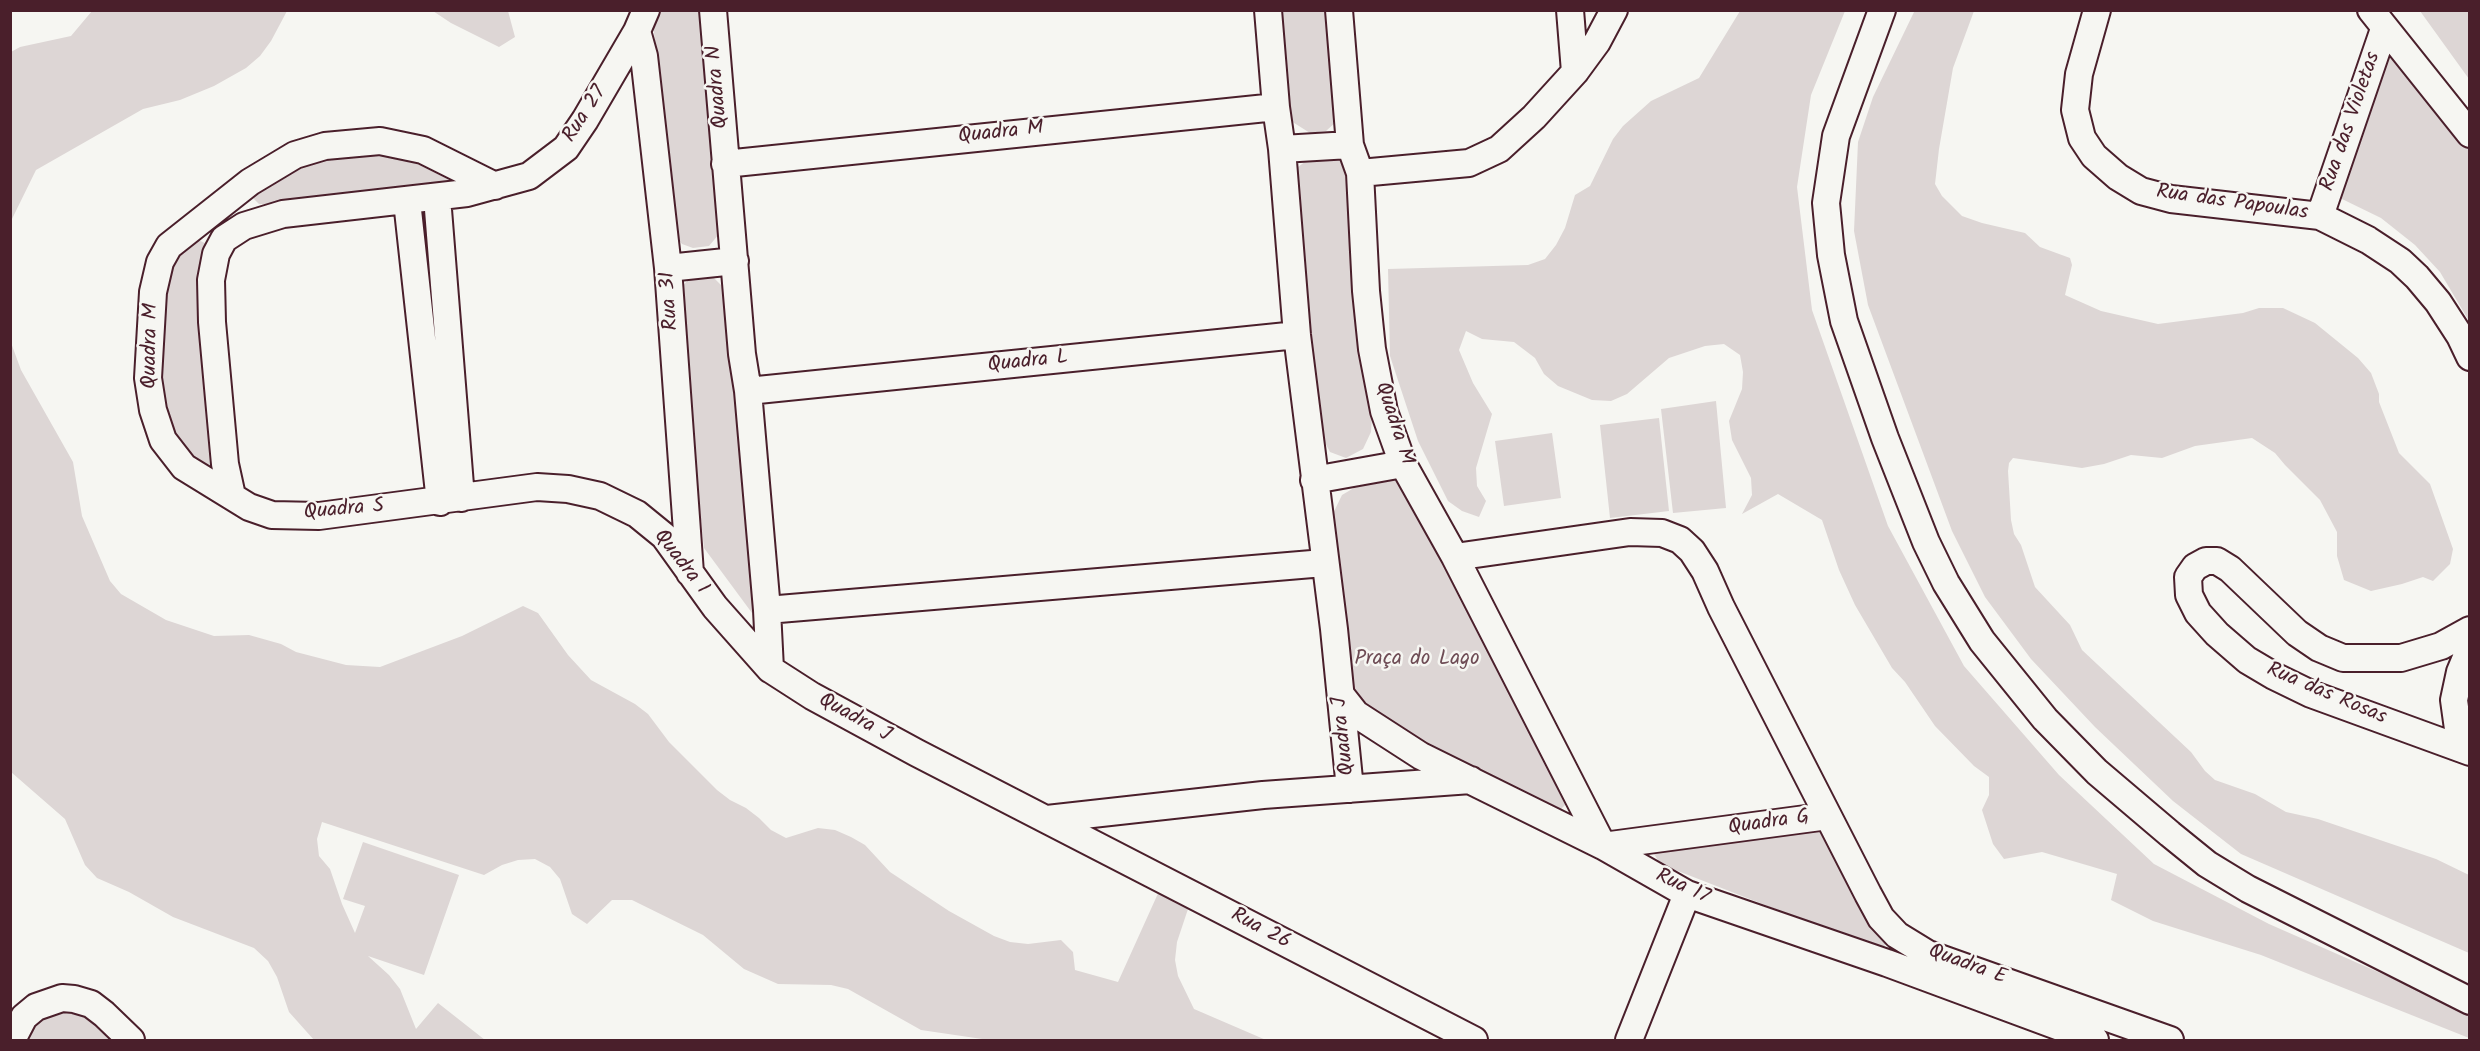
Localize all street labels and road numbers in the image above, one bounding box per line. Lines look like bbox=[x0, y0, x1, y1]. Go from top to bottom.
street label: Quadra N bbox=[703, 44, 735, 130]
street label: Rua das Violetas bbox=[2316, 49, 2388, 195]
street label: Rua 27 bbox=[558, 82, 614, 148]
street label: Quadra M bbox=[957, 117, 1045, 151]
street label: Rua das Papoulas bbox=[2154, 181, 2310, 227]
street label: Rua 31 bbox=[656, 271, 686, 331]
street label: Quadra M bbox=[139, 303, 165, 389]
street label: Quadra L bbox=[987, 346, 1069, 380]
street label: Quadra M bbox=[1368, 379, 1418, 469]
street label: Quadra S bbox=[303, 495, 385, 527]
street label: Quadra I bbox=[647, 525, 713, 601]
street label: Rua das Rosas bbox=[2262, 658, 2390, 732]
street label: Quadra J bbox=[813, 689, 895, 749]
street label: Quadra J bbox=[1328, 695, 1362, 777]
street label: Quadra G bbox=[1727, 806, 1811, 842]
street label: Rua 17 bbox=[1651, 865, 1713, 911]
street label: Rua 26 bbox=[1226, 904, 1294, 956]
street label: Quadra E bbox=[1924, 940, 2010, 992]

